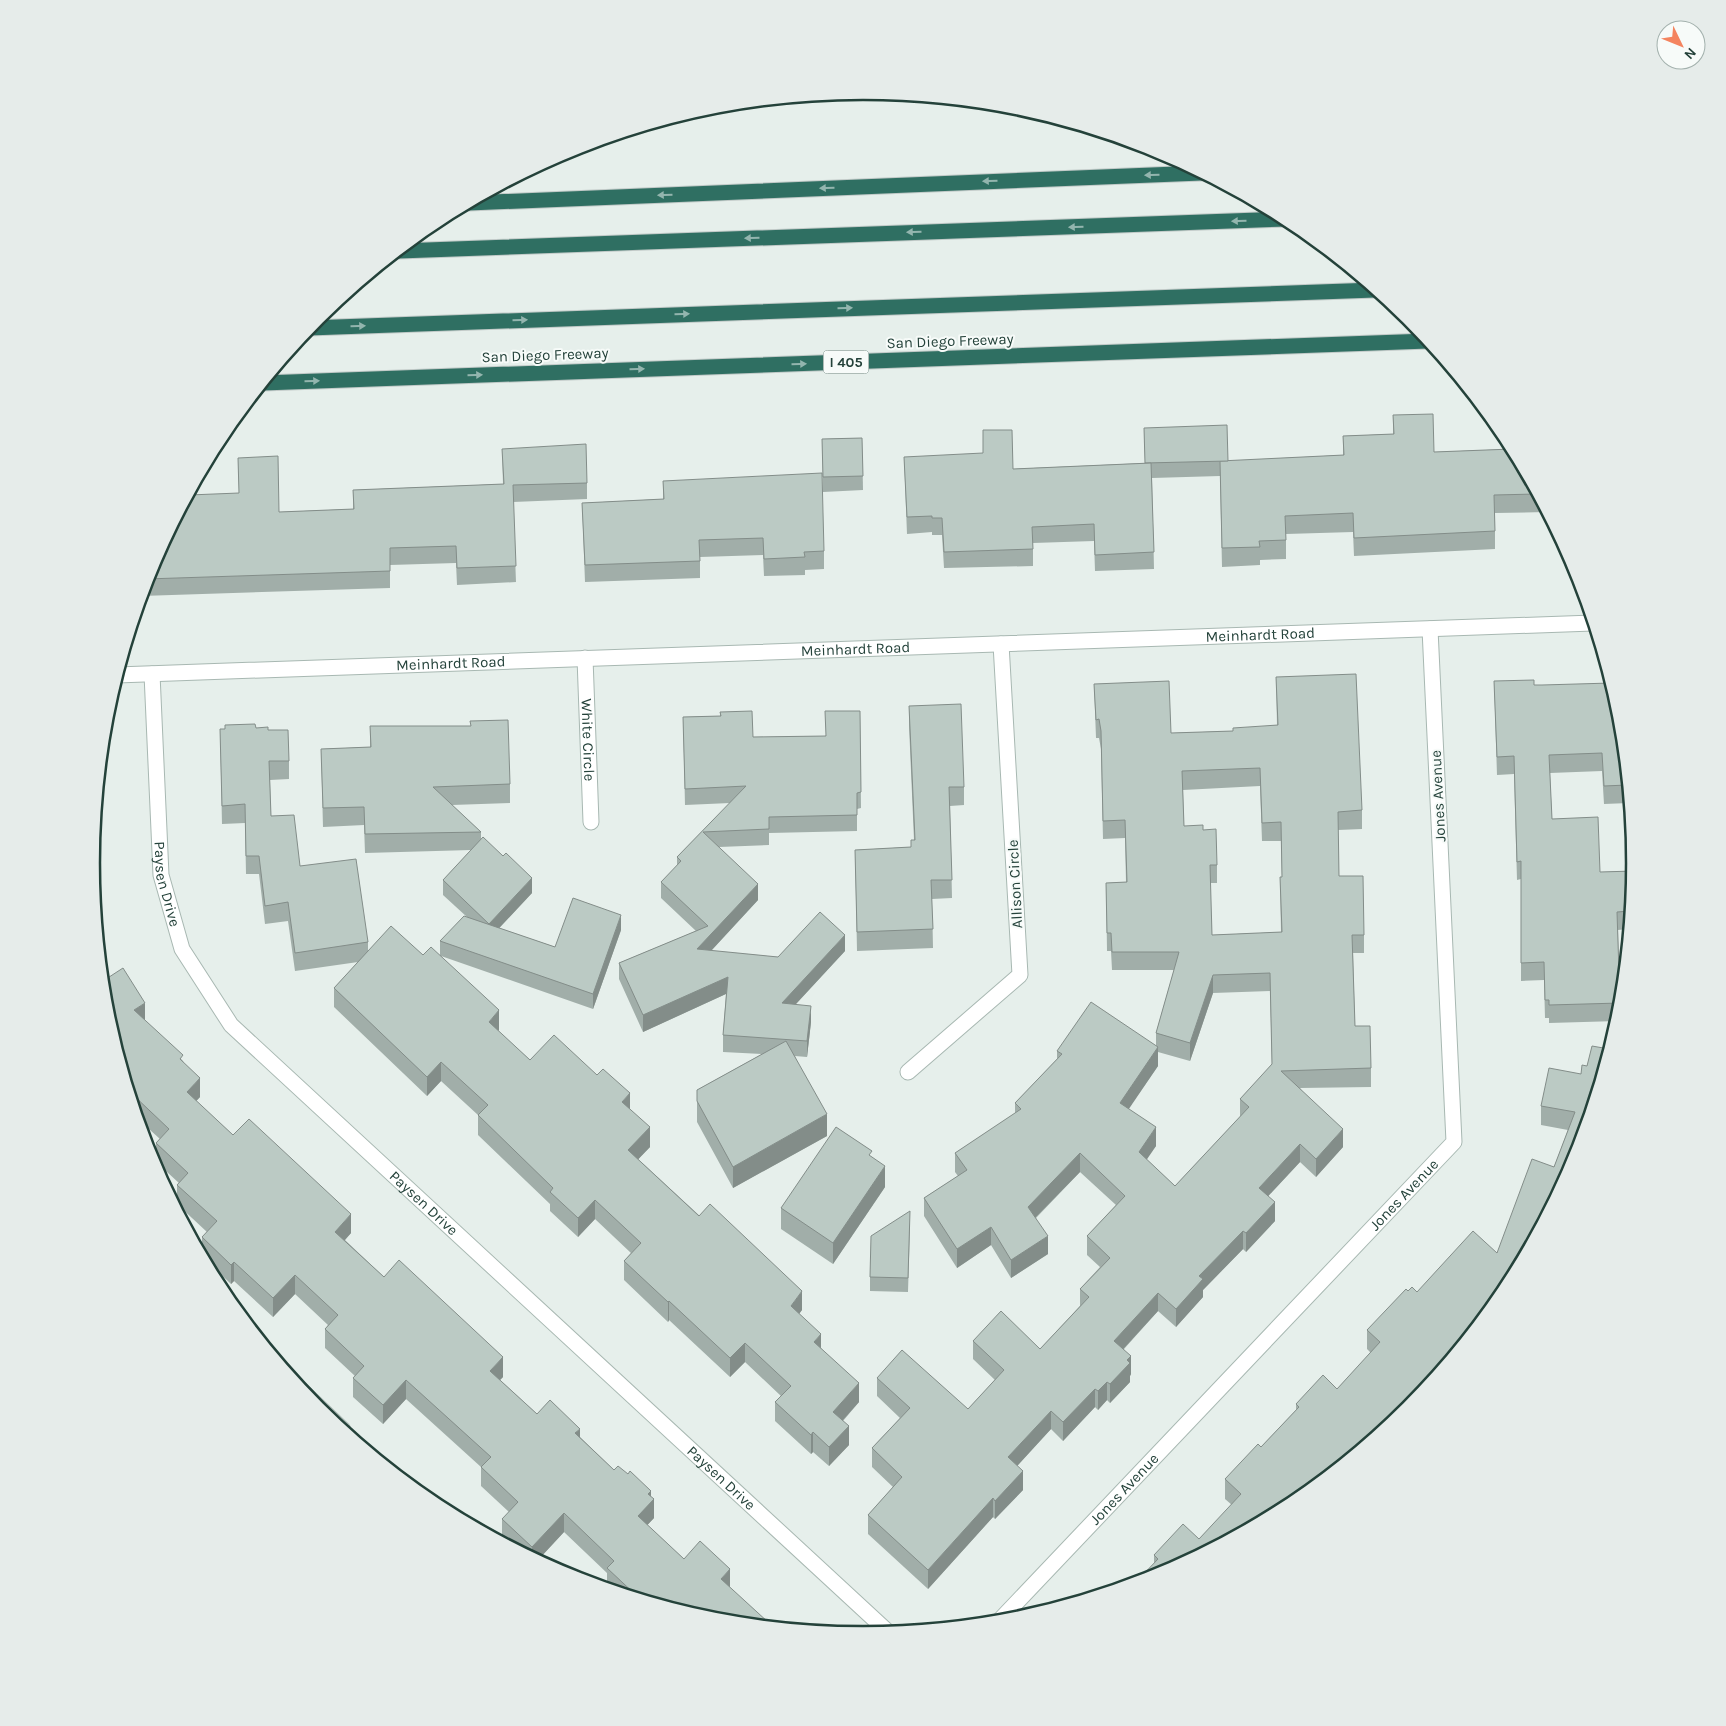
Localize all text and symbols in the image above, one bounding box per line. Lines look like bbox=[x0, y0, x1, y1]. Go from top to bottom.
north arrow bbox=[1656, 20, 1706, 70]
text: N bbox=[1680, 44, 1700, 63]
one-way arrow bbox=[1144, 171, 1160, 179]
one-way arrow bbox=[981, 178, 997, 186]
one-way arrow bbox=[819, 184, 835, 192]
one-way arrow bbox=[657, 191, 673, 199]
one-way arrow bbox=[1231, 217, 1247, 225]
one-way arrow bbox=[1068, 223, 1084, 231]
one-way arrow bbox=[906, 229, 922, 237]
one-way arrow bbox=[743, 234, 759, 242]
one-way arrow bbox=[837, 304, 853, 312]
one-way arrow bbox=[675, 310, 691, 318]
one-way arrow bbox=[512, 316, 528, 324]
one-way arrow bbox=[350, 322, 366, 330]
street label: San Diego Freeway bbox=[886, 330, 1014, 352]
street label: San Diego Freeway bbox=[481, 344, 609, 366]
road number: I 405 bbox=[824, 351, 868, 374]
one-way arrow bbox=[792, 359, 808, 367]
one-way arrow bbox=[629, 365, 645, 373]
one-way arrow bbox=[467, 371, 483, 379]
one-way arrow bbox=[304, 377, 320, 385]
street label: Meinhardt Road bbox=[1205, 624, 1315, 646]
street label: Meinhardt Road bbox=[801, 638, 911, 660]
street label: Meinhardt Road bbox=[396, 652, 506, 674]
street label: White Circle bbox=[577, 698, 599, 782]
street label: Jones Avenue bbox=[1427, 750, 1449, 842]
street label: Allison Circle bbox=[1004, 839, 1026, 929]
street label: Paysen Drive bbox=[151, 841, 184, 929]
street label: Jones Avenue bbox=[1366, 1155, 1442, 1234]
street label: Paysen Drive bbox=[386, 1167, 462, 1239]
street label: Paysen Drive bbox=[683, 1442, 759, 1514]
street label: Jones Avenue bbox=[1086, 1450, 1163, 1529]

